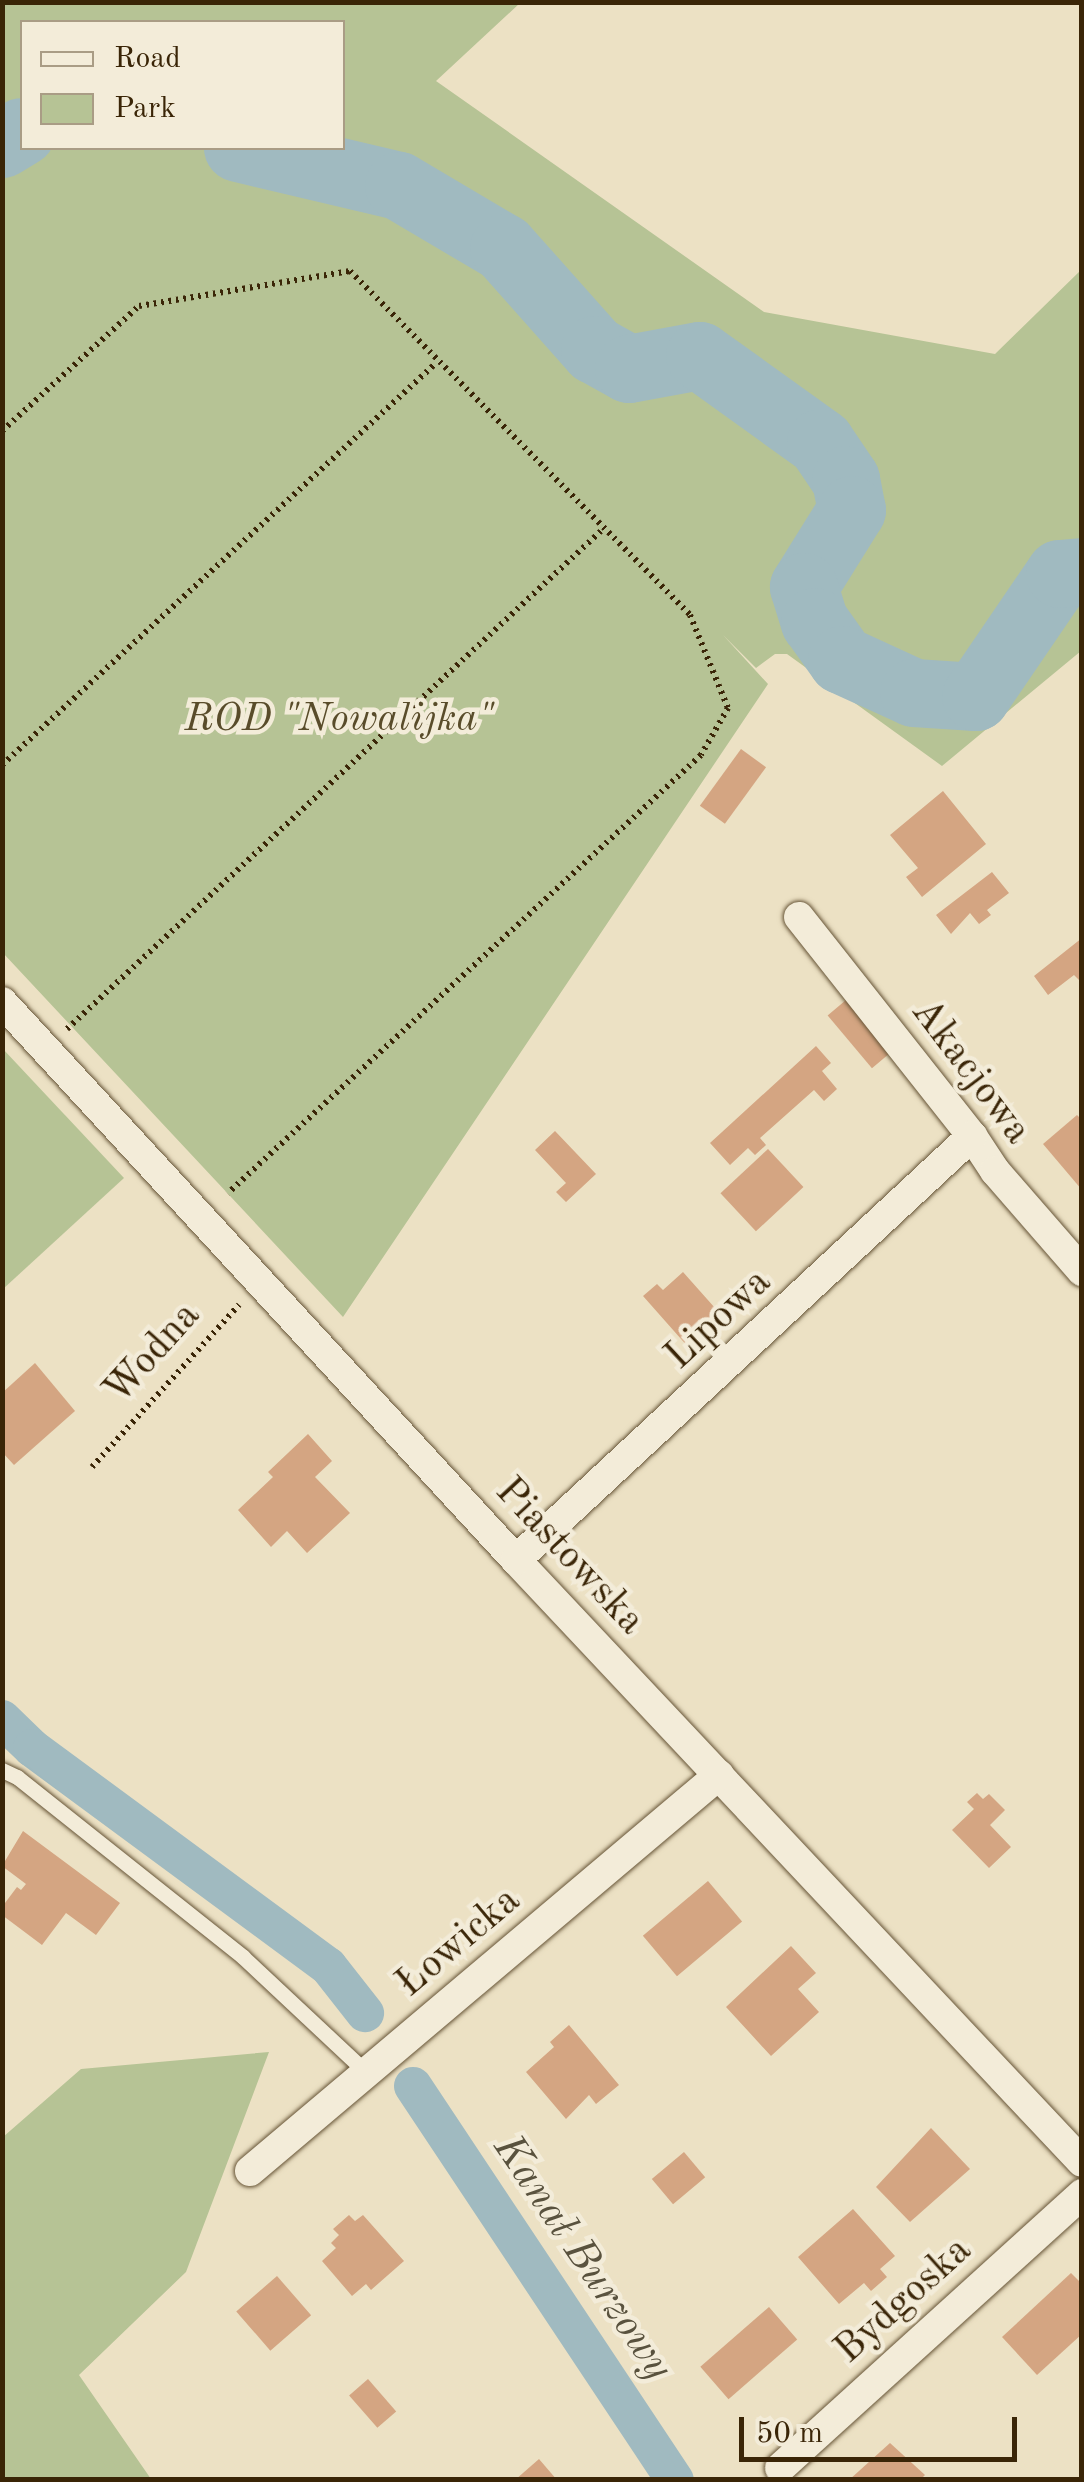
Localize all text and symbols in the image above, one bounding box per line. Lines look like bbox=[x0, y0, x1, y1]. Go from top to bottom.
legend bbox=[20, 20, 345, 150]
text: Road bbox=[114, 44, 181, 74]
text: Park bbox=[114, 94, 176, 124]
park label: ROD "Nowalijka" bbox=[184, 696, 494, 744]
street label: Akacjowa bbox=[900, 990, 1040, 1154]
street label: Lipowa bbox=[656, 1259, 782, 1381]
street label: Wodna bbox=[95, 1293, 211, 1415]
street label: Piastowska bbox=[484, 1468, 654, 1646]
street label: Łowicka bbox=[387, 1877, 531, 2009]
water label: Kanał Burzowy bbox=[481, 2126, 683, 2390]
street label: Bydgoska bbox=[826, 2227, 982, 2375]
scale bar bbox=[744, 2397, 1022, 2459]
text: 50 m bbox=[756, 2419, 823, 2449]

